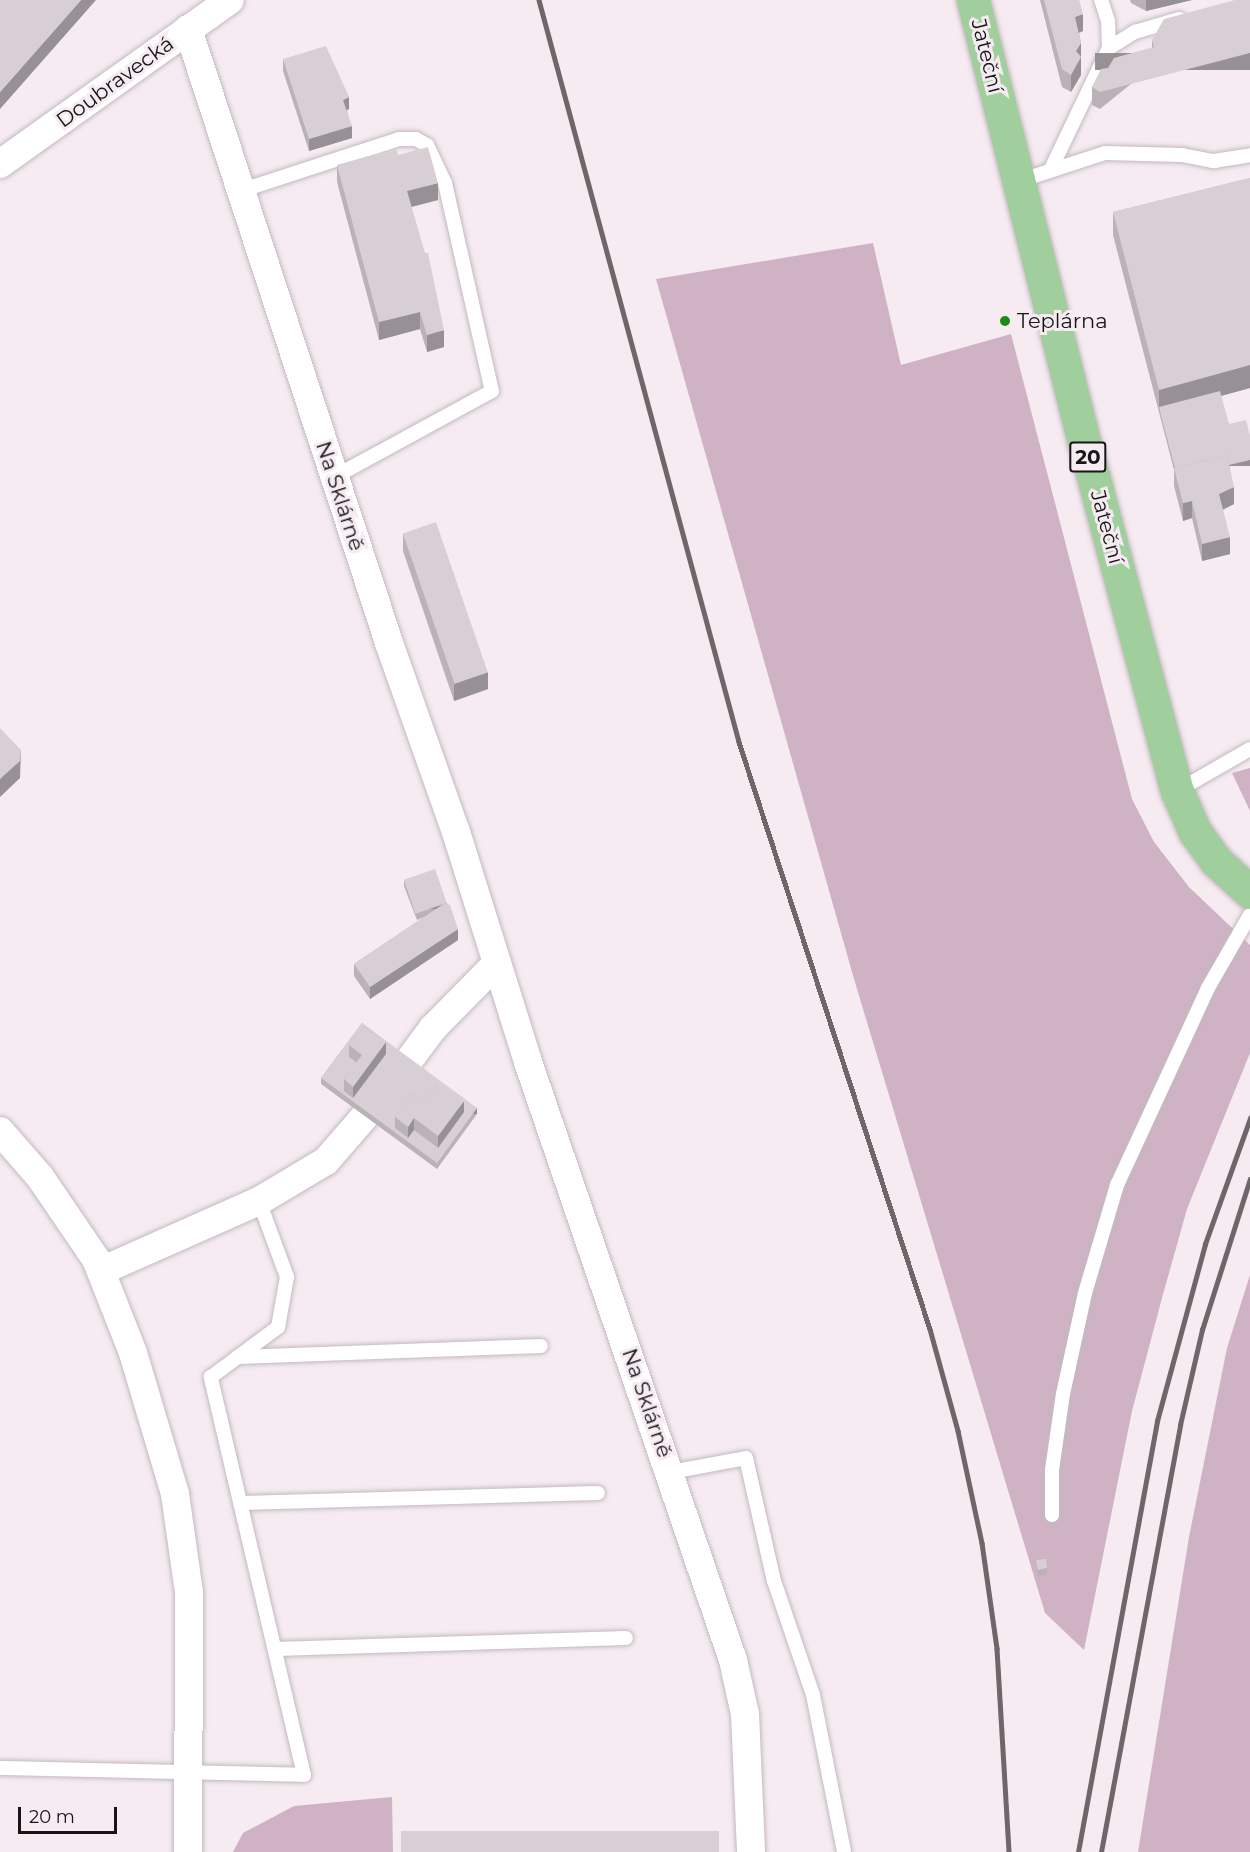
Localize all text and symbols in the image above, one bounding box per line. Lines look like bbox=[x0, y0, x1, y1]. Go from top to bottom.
street label: Jateční bbox=[966, 16, 1008, 96]
street label: Doubravecká bbox=[51, 31, 179, 133]
place label: Teplárna bbox=[1017, 308, 1108, 334]
marker: Teplárna bbox=[998, 314, 1012, 328]
street label: Na Sklárně bbox=[310, 438, 370, 554]
road number: 20 bbox=[1068, 440, 1108, 474]
street label: Jateční bbox=[1085, 487, 1129, 567]
street label: Na Sklárně bbox=[617, 1345, 677, 1461]
scale bar bbox=[21, 1795, 120, 1833]
text: 20 m bbox=[29, 1806, 75, 1828]

